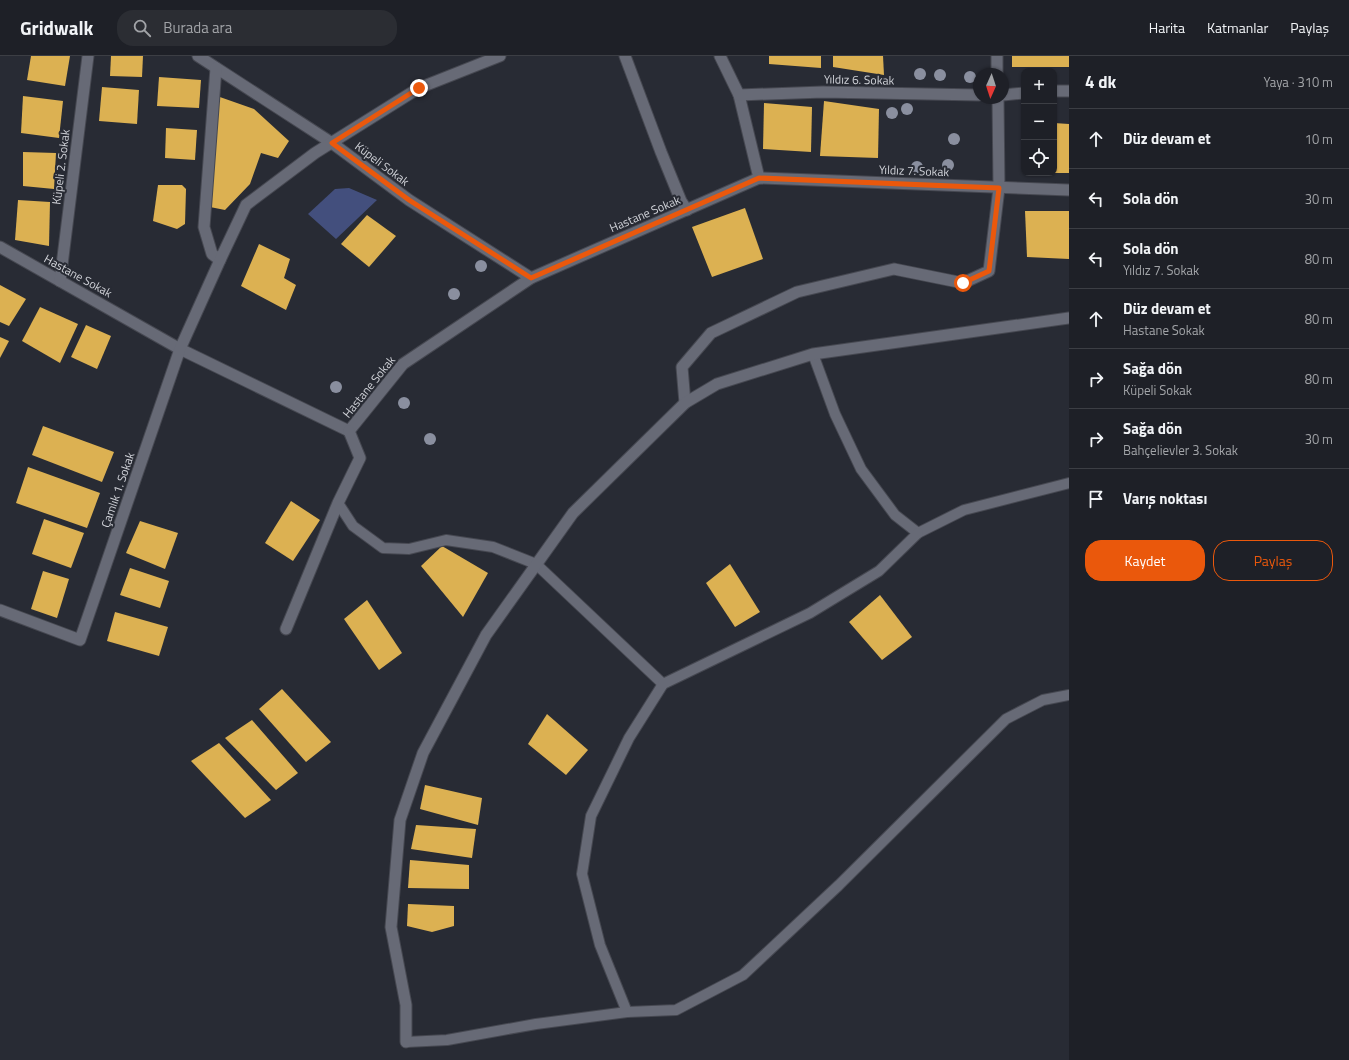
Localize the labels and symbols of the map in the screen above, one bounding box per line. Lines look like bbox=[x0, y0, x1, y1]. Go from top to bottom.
north arrow bbox=[973, 68, 1009, 104]
street label: Yıldız 6. Sokak bbox=[824, 69, 895, 90]
route end bbox=[410, 79, 428, 97]
street label: Küpeli 2. Sokak bbox=[46, 128, 75, 206]
street label: Küpeli Sokak bbox=[351, 137, 414, 191]
street label: Yıldız 7. Sokak bbox=[878, 160, 950, 181]
street label: Hastane Sokak bbox=[606, 190, 683, 237]
street label: Hastane Sokak bbox=[41, 249, 116, 302]
route start bbox=[954, 274, 972, 292]
street label: Hastane Sokak bbox=[338, 351, 400, 422]
street label: Çamlık 1. Sokak bbox=[96, 449, 139, 530]

